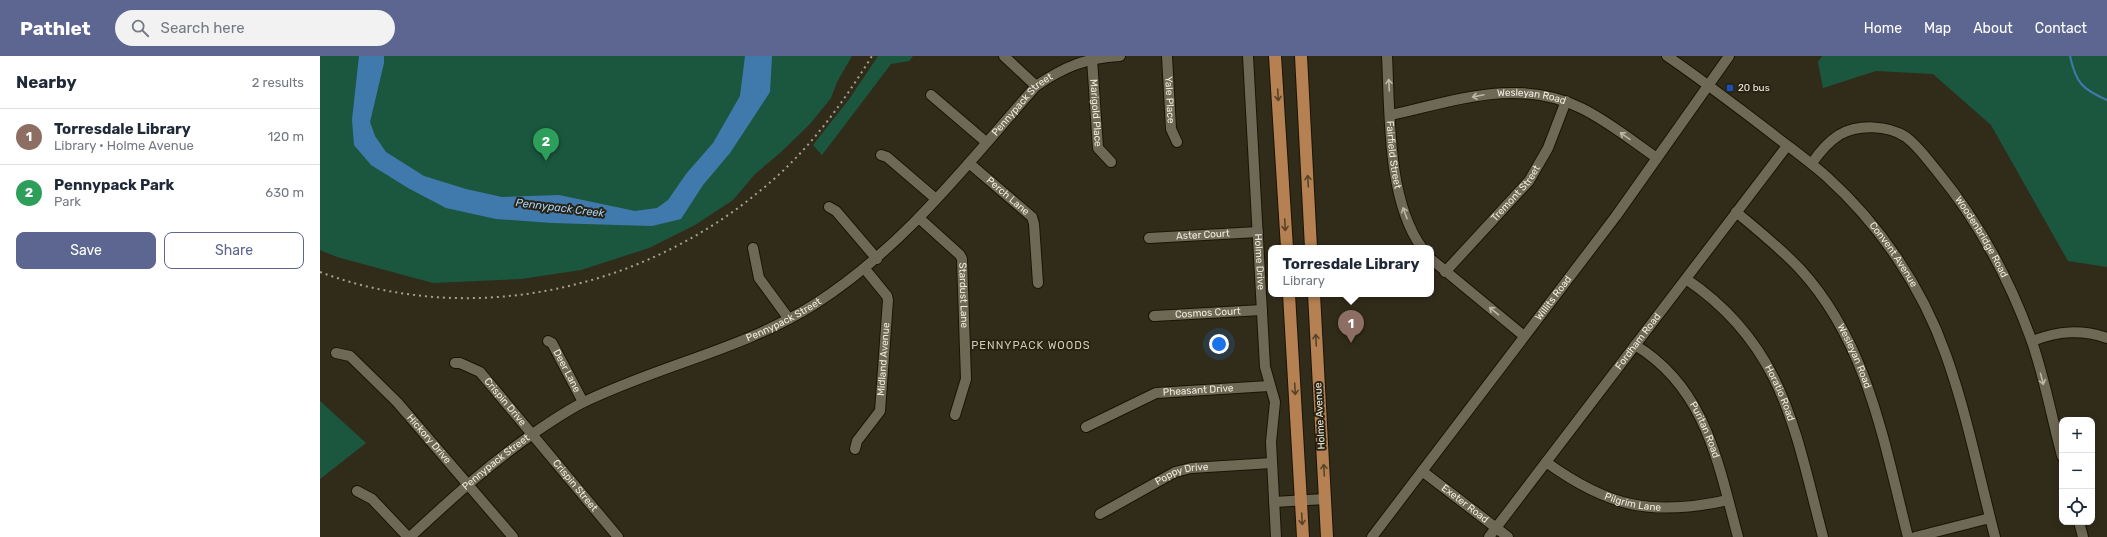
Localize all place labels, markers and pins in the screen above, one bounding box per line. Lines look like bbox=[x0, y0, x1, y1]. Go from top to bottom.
place label: 20 bus bbox=[1738, 82, 1770, 94]
marker: 20 bus bbox=[1725, 83, 1735, 93]
pin: 2 bbox=[533, 128, 559, 161]
pin: 1 bbox=[1338, 310, 1364, 343]

